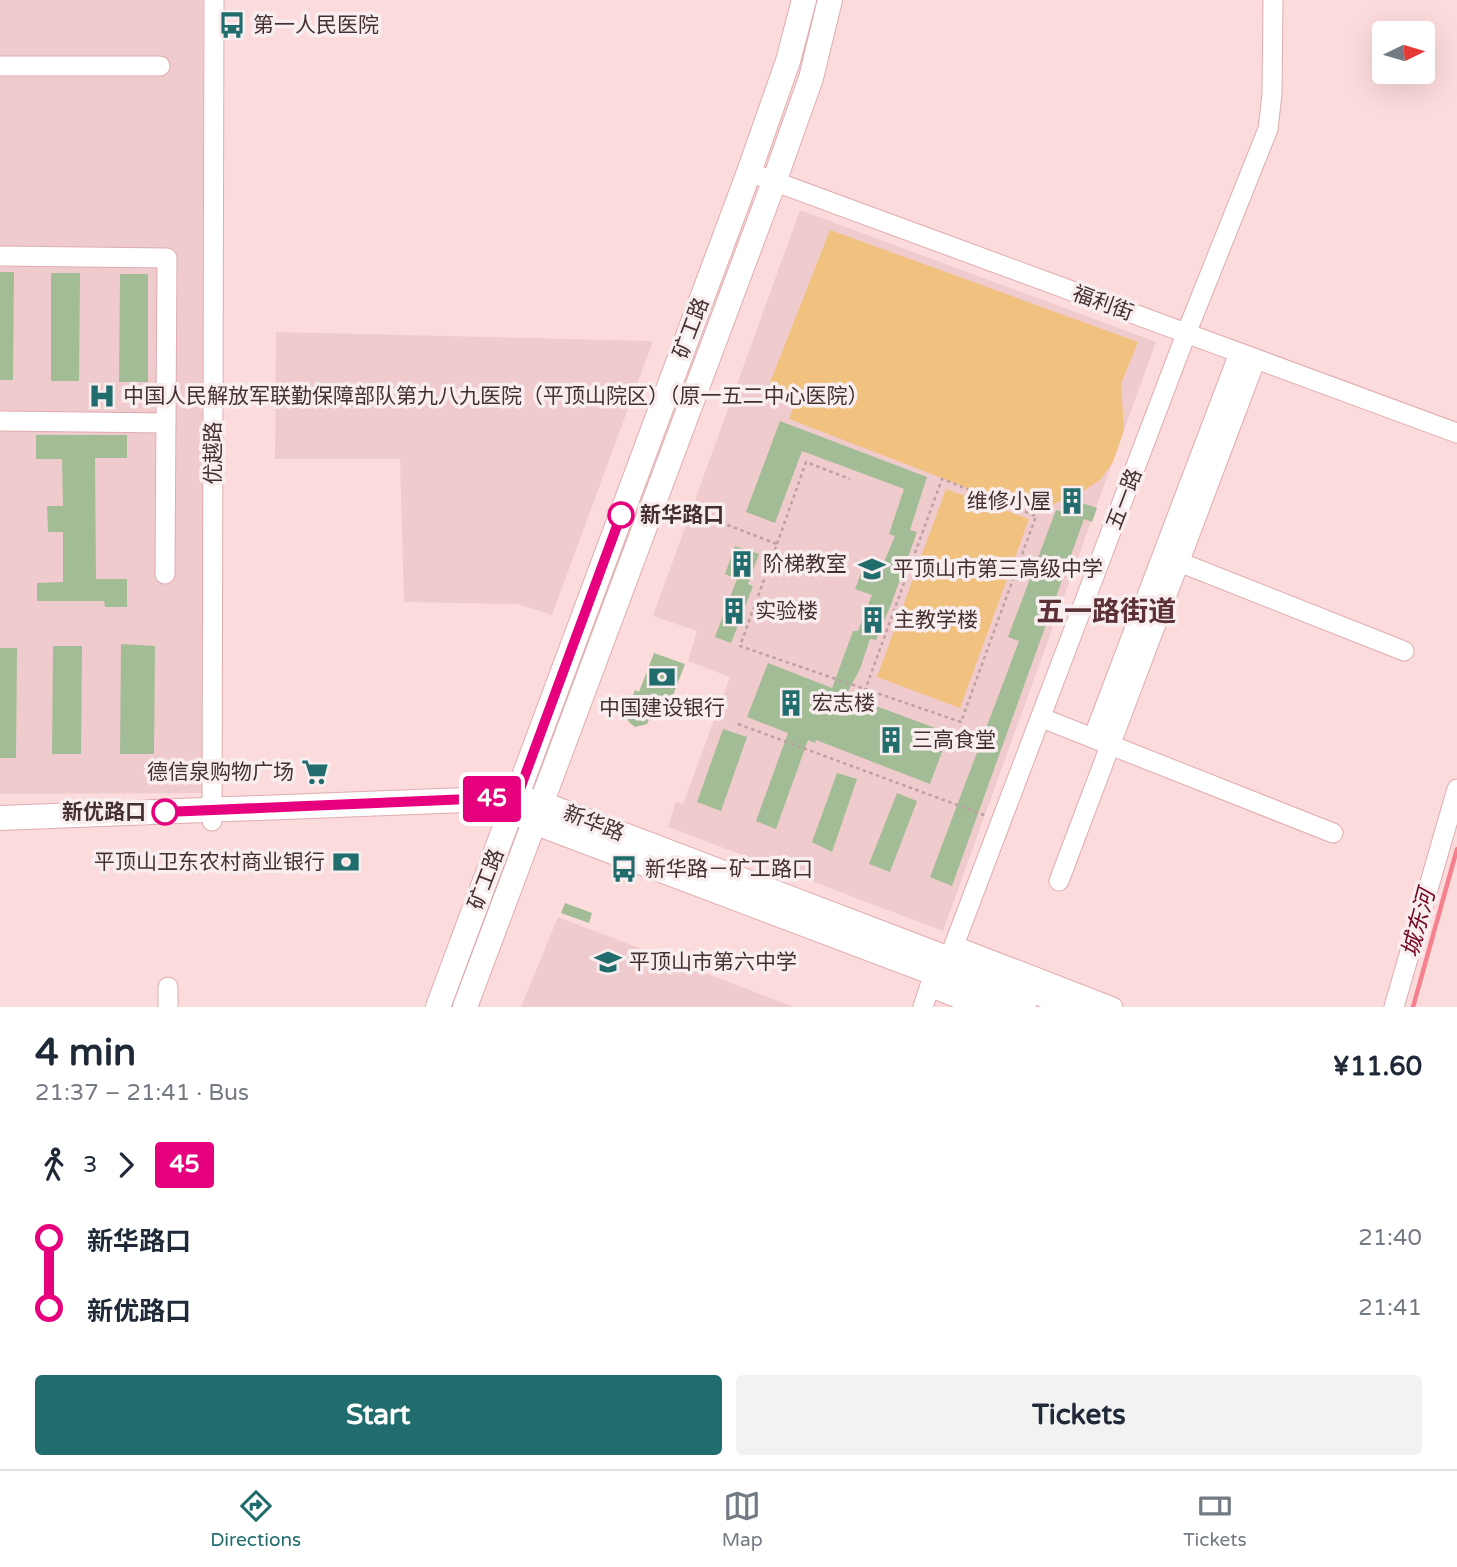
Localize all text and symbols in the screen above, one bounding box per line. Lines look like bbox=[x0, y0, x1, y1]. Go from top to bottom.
bus stop icon: 第一人民医院 bbox=[217, 10, 247, 40]
place label: 第一人民医院 bbox=[253, 13, 379, 38]
north arrow bbox=[1372, 21, 1435, 84]
map controls bbox=[1372, 21, 1435, 84]
street label: 福利街 bbox=[1069, 281, 1137, 326]
street label: 矿工路 bbox=[669, 294, 714, 362]
hospital icon: 中国人民解放军联勤保障部队第九八九医院（平顶山院区）（原一五二中心医院） bbox=[87, 381, 117, 411]
place label: 中国人民解放军联勤保障部队第九八九医院（平顶山院区）（原一五二中心医院） bbox=[123, 384, 869, 409]
street label: 优越路 bbox=[201, 422, 226, 485]
street label: 五一路 bbox=[1102, 465, 1147, 533]
building icon: 维修小屋 bbox=[1057, 486, 1087, 516]
place label: 维修小屋 bbox=[967, 489, 1051, 514]
marker: 新华路口 bbox=[608, 502, 634, 528]
place label: 新华路口 bbox=[640, 503, 724, 528]
building icon: 阶梯教室 bbox=[727, 549, 757, 579]
place label: 阶梯教室 bbox=[763, 552, 847, 577]
school or university icon: 平顶山市第三高级中学 bbox=[857, 554, 887, 584]
place label: 平顶山市第三高级中学 bbox=[893, 557, 1103, 582]
district label: 五一路街道 bbox=[1036, 595, 1176, 629]
building icon: 实验楼 bbox=[719, 596, 749, 626]
place label: 实验楼 bbox=[755, 599, 818, 624]
building icon: 主教学楼 bbox=[858, 605, 888, 635]
place label: 主教学楼 bbox=[894, 608, 978, 633]
bank icon: 中国建设银行 bbox=[647, 662, 677, 692]
building icon: 宏志楼 bbox=[776, 688, 806, 718]
place label: 宏志楼 bbox=[812, 691, 875, 716]
place label: 中国建设银行 bbox=[599, 696, 725, 721]
building icon: 三高食堂 bbox=[876, 725, 906, 755]
place label: 三高食堂 bbox=[912, 728, 996, 753]
supermarket icon: 德信泉购物广场 bbox=[300, 757, 330, 787]
place label: 德信泉购物广场 bbox=[147, 760, 294, 785]
line badge: 45 bbox=[461, 776, 524, 822]
text: 45 bbox=[477, 784, 507, 813]
marker: 新优路口 bbox=[152, 799, 178, 825]
place label: 新优路口 bbox=[62, 800, 146, 825]
street label: 新华路 bbox=[560, 801, 628, 846]
street label: 矿工路 bbox=[464, 845, 509, 913]
bank icon: 平顶山卫东农村商业银行 bbox=[331, 847, 361, 877]
place label: 平顶山卫东农村商业银行 bbox=[94, 850, 325, 875]
bus stop icon: 新华路－矿工路口 bbox=[609, 854, 639, 884]
place label: 新华路－矿工路口 bbox=[645, 857, 813, 882]
water label: 城东河 bbox=[1397, 882, 1442, 960]
school or university icon: 平顶山市第六中学 bbox=[593, 947, 623, 977]
place label: 平顶山市第六中学 bbox=[629, 950, 797, 975]
text: 4 min bbox=[35, 1030, 136, 1076]
text: ¥11.60 bbox=[1333, 1051, 1422, 1082]
text: 21:37 – 21:41 · Bus bbox=[35, 1079, 249, 1107]
icon: walk bbox=[35, 1146, 73, 1184]
icon: forward bbox=[107, 1146, 145, 1184]
text: 45 bbox=[169, 1150, 200, 1179]
text: 3 bbox=[83, 1151, 97, 1179]
text: 21:40 bbox=[1358, 1224, 1422, 1252]
text: 新华路口 bbox=[87, 1226, 191, 1257]
text: 21:41 bbox=[1358, 1294, 1422, 1322]
text: 新优路口 bbox=[87, 1296, 191, 1327]
button: Start bbox=[35, 1375, 722, 1455]
button: Tickets bbox=[736, 1375, 1422, 1455]
tab: Directions bbox=[210, 1487, 301, 1551]
tab: Map bbox=[722, 1487, 763, 1551]
tab: Tickets bbox=[1183, 1487, 1247, 1551]

